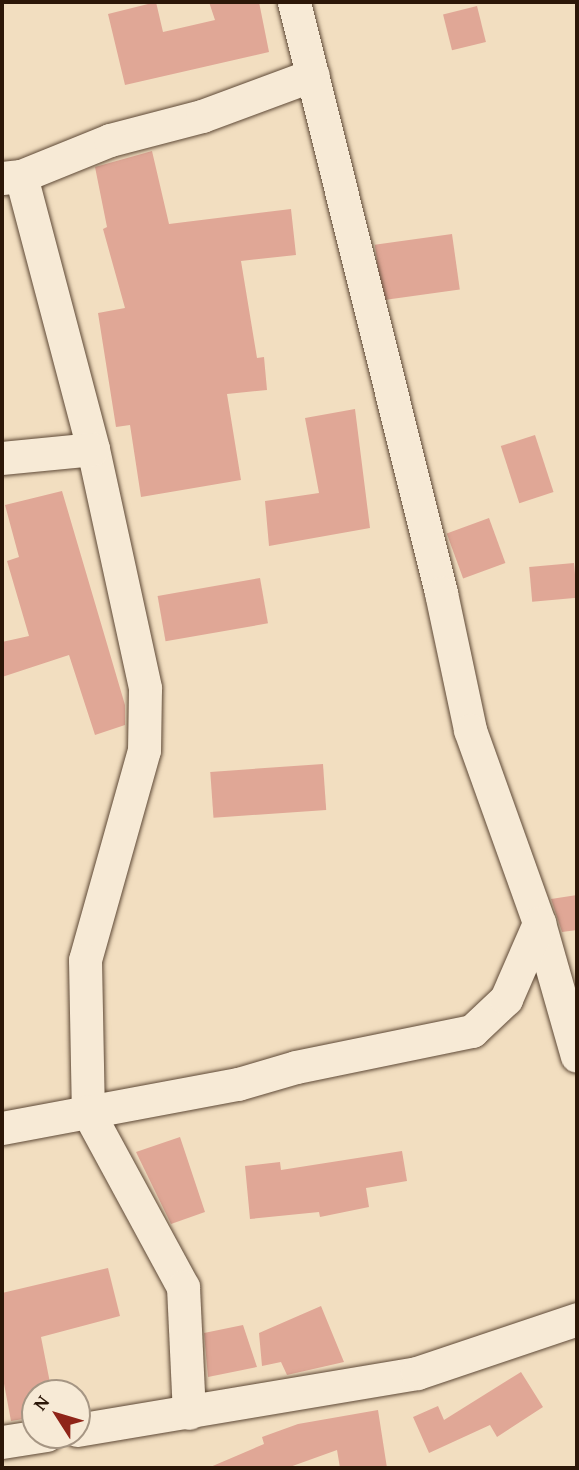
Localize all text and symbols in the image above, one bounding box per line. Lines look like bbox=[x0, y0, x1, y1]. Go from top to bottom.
north arrow bbox=[21, 1379, 91, 1449]
text: N bbox=[26, 1389, 56, 1416]

